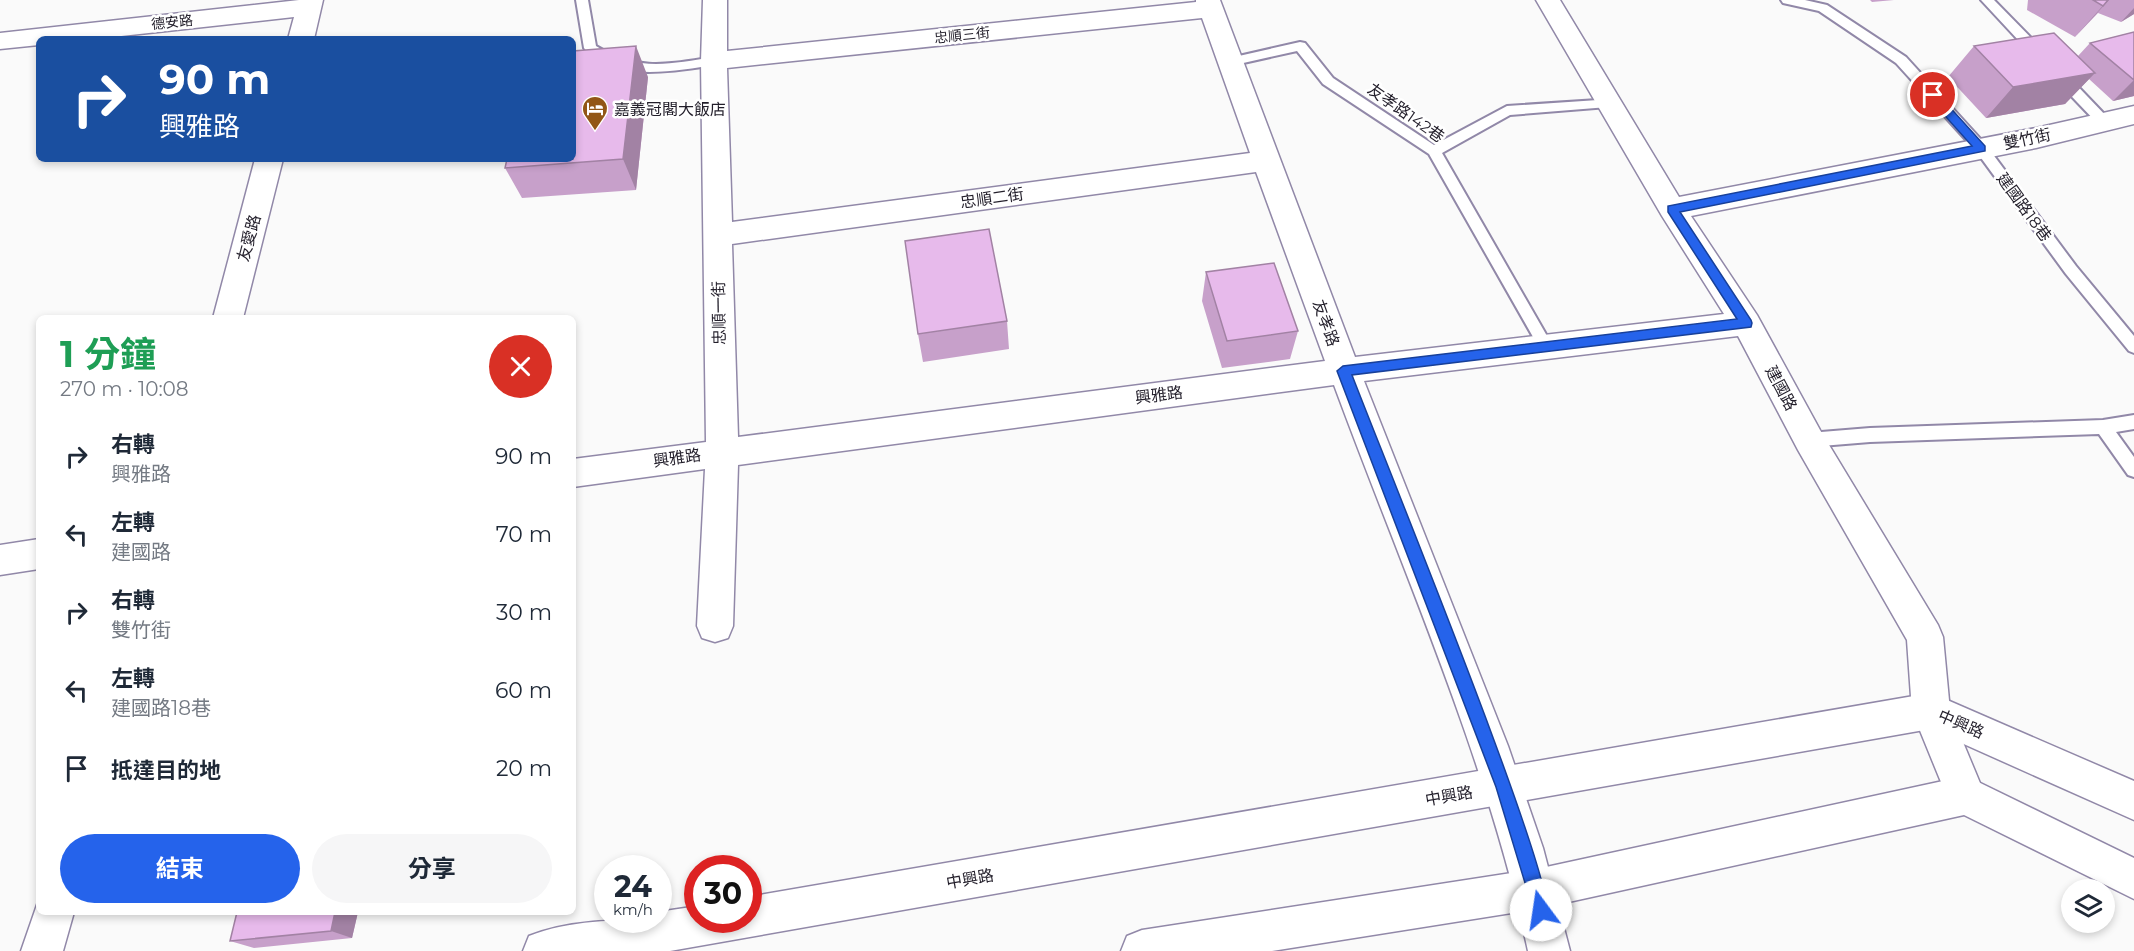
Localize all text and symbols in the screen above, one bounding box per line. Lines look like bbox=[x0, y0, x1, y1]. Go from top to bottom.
street label: 德安路 bbox=[150, 11, 194, 33]
street label: 忠順三街 bbox=[933, 23, 991, 47]
text: 90 m bbox=[159, 53, 270, 105]
icon: right bbox=[60, 60, 138, 138]
pin bbox=[1907, 69, 1958, 120]
icon: arrive bbox=[1916, 78, 1949, 111]
street label: 友孝路142巷 bbox=[1364, 80, 1448, 146]
hotel icon: 嘉義冠閣大飯店 bbox=[580, 94, 610, 132]
place label: 嘉義冠閣大飯店 bbox=[614, 100, 726, 119]
text: 興雅路 bbox=[159, 110, 240, 143]
street label: 雙竹街 bbox=[2002, 125, 2052, 153]
street label: 建國路18巷 bbox=[1993, 169, 2055, 245]
street label: 忠順二街 bbox=[959, 184, 1025, 212]
street label: 友愛路 bbox=[234, 212, 264, 264]
street label: 忠順一街 bbox=[709, 281, 729, 345]
street label: 友孝路 bbox=[1309, 297, 1343, 349]
text: 1 分鐘 bbox=[60, 332, 156, 376]
button: close bbox=[489, 335, 552, 398]
street label: 建國路 bbox=[1761, 362, 1801, 414]
text: 270 m · 10:08 bbox=[60, 377, 189, 401]
street label: 興雅路 bbox=[1134, 383, 1184, 407]
text: 右轉 bbox=[111, 431, 155, 458]
icon: right bbox=[60, 440, 93, 473]
text: 90 m bbox=[495, 443, 552, 470]
street label: 興雅路 bbox=[652, 445, 702, 471]
text: 興雅路 bbox=[111, 462, 171, 486]
text: 左轉 bbox=[111, 509, 155, 536]
icon: left bbox=[60, 518, 93, 551]
text: 70 m bbox=[496, 521, 552, 548]
text: 建國路 bbox=[111, 540, 171, 564]
text: 右轉 bbox=[111, 587, 155, 614]
icon: right bbox=[60, 596, 93, 629]
text: 30 m bbox=[496, 599, 552, 626]
text: 雙竹街 bbox=[111, 618, 171, 642]
text: 左轉 bbox=[111, 665, 155, 692]
icon: left bbox=[60, 674, 93, 707]
text: 60 m bbox=[495, 677, 552, 704]
text: 建國路18巷 bbox=[111, 696, 211, 720]
street label: 中興路 bbox=[1935, 706, 1987, 742]
icon: arrive bbox=[60, 752, 93, 785]
text: 20 m bbox=[496, 755, 552, 782]
text: 抵達目的地 bbox=[111, 757, 221, 784]
street label: 中興路 bbox=[1424, 782, 1474, 810]
button: 結束 bbox=[60, 834, 300, 903]
button: 分享 bbox=[312, 834, 552, 903]
speed limit sign: 30 bbox=[684, 855, 762, 933]
street label: 中興路 bbox=[945, 865, 995, 893]
text: 24 bbox=[614, 868, 652, 905]
position arrow bbox=[1509, 878, 1573, 942]
map controls bbox=[2061, 879, 2115, 933]
button: layers bbox=[2061, 879, 2115, 933]
text: km/h bbox=[613, 900, 653, 919]

